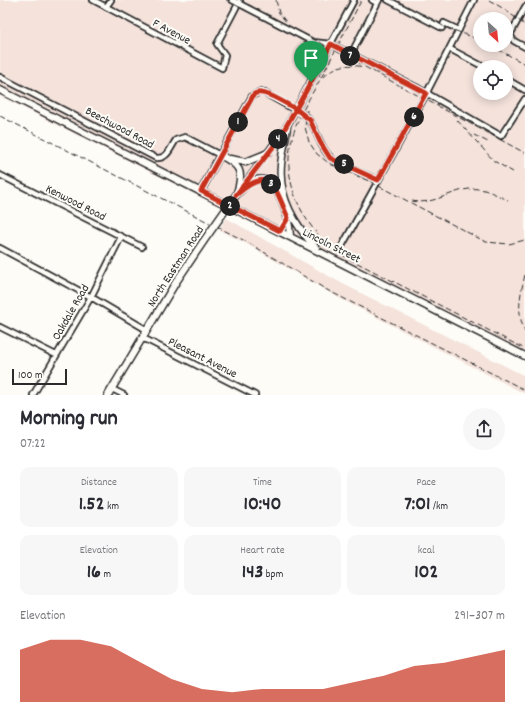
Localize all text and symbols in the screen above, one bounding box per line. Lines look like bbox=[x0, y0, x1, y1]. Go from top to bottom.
north arrow bbox=[473, 12, 513, 52]
map controls bbox=[473, 12, 513, 100]
street label: F Avenue bbox=[149, 15, 193, 49]
pin bbox=[294, 41, 328, 82]
pin: 7 bbox=[340, 46, 360, 66]
icon: arrive bbox=[300, 47, 322, 69]
text: 7 bbox=[348, 48, 352, 64]
button: locate bbox=[473, 60, 513, 100]
street label: Beechwood Road bbox=[82, 103, 157, 154]
pin: 6 bbox=[404, 107, 424, 127]
text: 6 bbox=[411, 109, 417, 125]
pin: 1 bbox=[228, 112, 248, 132]
text: 1 bbox=[237, 114, 239, 130]
pin: 4 bbox=[268, 129, 288, 149]
text: 4 bbox=[276, 131, 280, 147]
pin: 5 bbox=[334, 154, 354, 174]
text: 5 bbox=[341, 156, 347, 172]
pin: 3 bbox=[261, 174, 281, 194]
text: 3 bbox=[269, 176, 273, 192]
street label: Kenwood Road bbox=[42, 181, 108, 226]
pin: 2 bbox=[220, 196, 240, 216]
text: 2 bbox=[228, 198, 232, 214]
street label: North Eastman Road bbox=[144, 223, 209, 311]
street label: Lincoln Street bbox=[299, 224, 364, 268]
street label: Oakdale Road bbox=[48, 282, 94, 344]
street label: Pleasant Avenue bbox=[165, 334, 240, 383]
scale bar bbox=[12, 367, 67, 386]
text: 100 m bbox=[18, 368, 42, 384]
text: Morning run bbox=[20, 404, 118, 435]
button: share bbox=[463, 408, 505, 450]
text: 07:22 bbox=[20, 435, 46, 454]
text: Distance bbox=[81, 475, 117, 491]
text: Time bbox=[253, 475, 272, 491]
text: Pace bbox=[416, 475, 436, 491]
text: 1.52 bbox=[79, 491, 104, 519]
text: 10:40 bbox=[244, 491, 281, 519]
text: 7:01 bbox=[404, 491, 430, 519]
text: km bbox=[104, 499, 119, 515]
text: /km bbox=[430, 499, 448, 515]
text: Elevation bbox=[80, 543, 118, 559]
text: Heart rate bbox=[240, 543, 285, 559]
text: kcal bbox=[418, 543, 435, 559]
text: 16 bbox=[87, 559, 101, 587]
text: 143 bbox=[242, 559, 263, 587]
text: 102 bbox=[414, 559, 438, 587]
text: m bbox=[101, 567, 111, 583]
text: bpm bbox=[263, 567, 283, 583]
text: Elevation bbox=[20, 607, 65, 626]
text: 291–307 m bbox=[454, 607, 505, 626]

